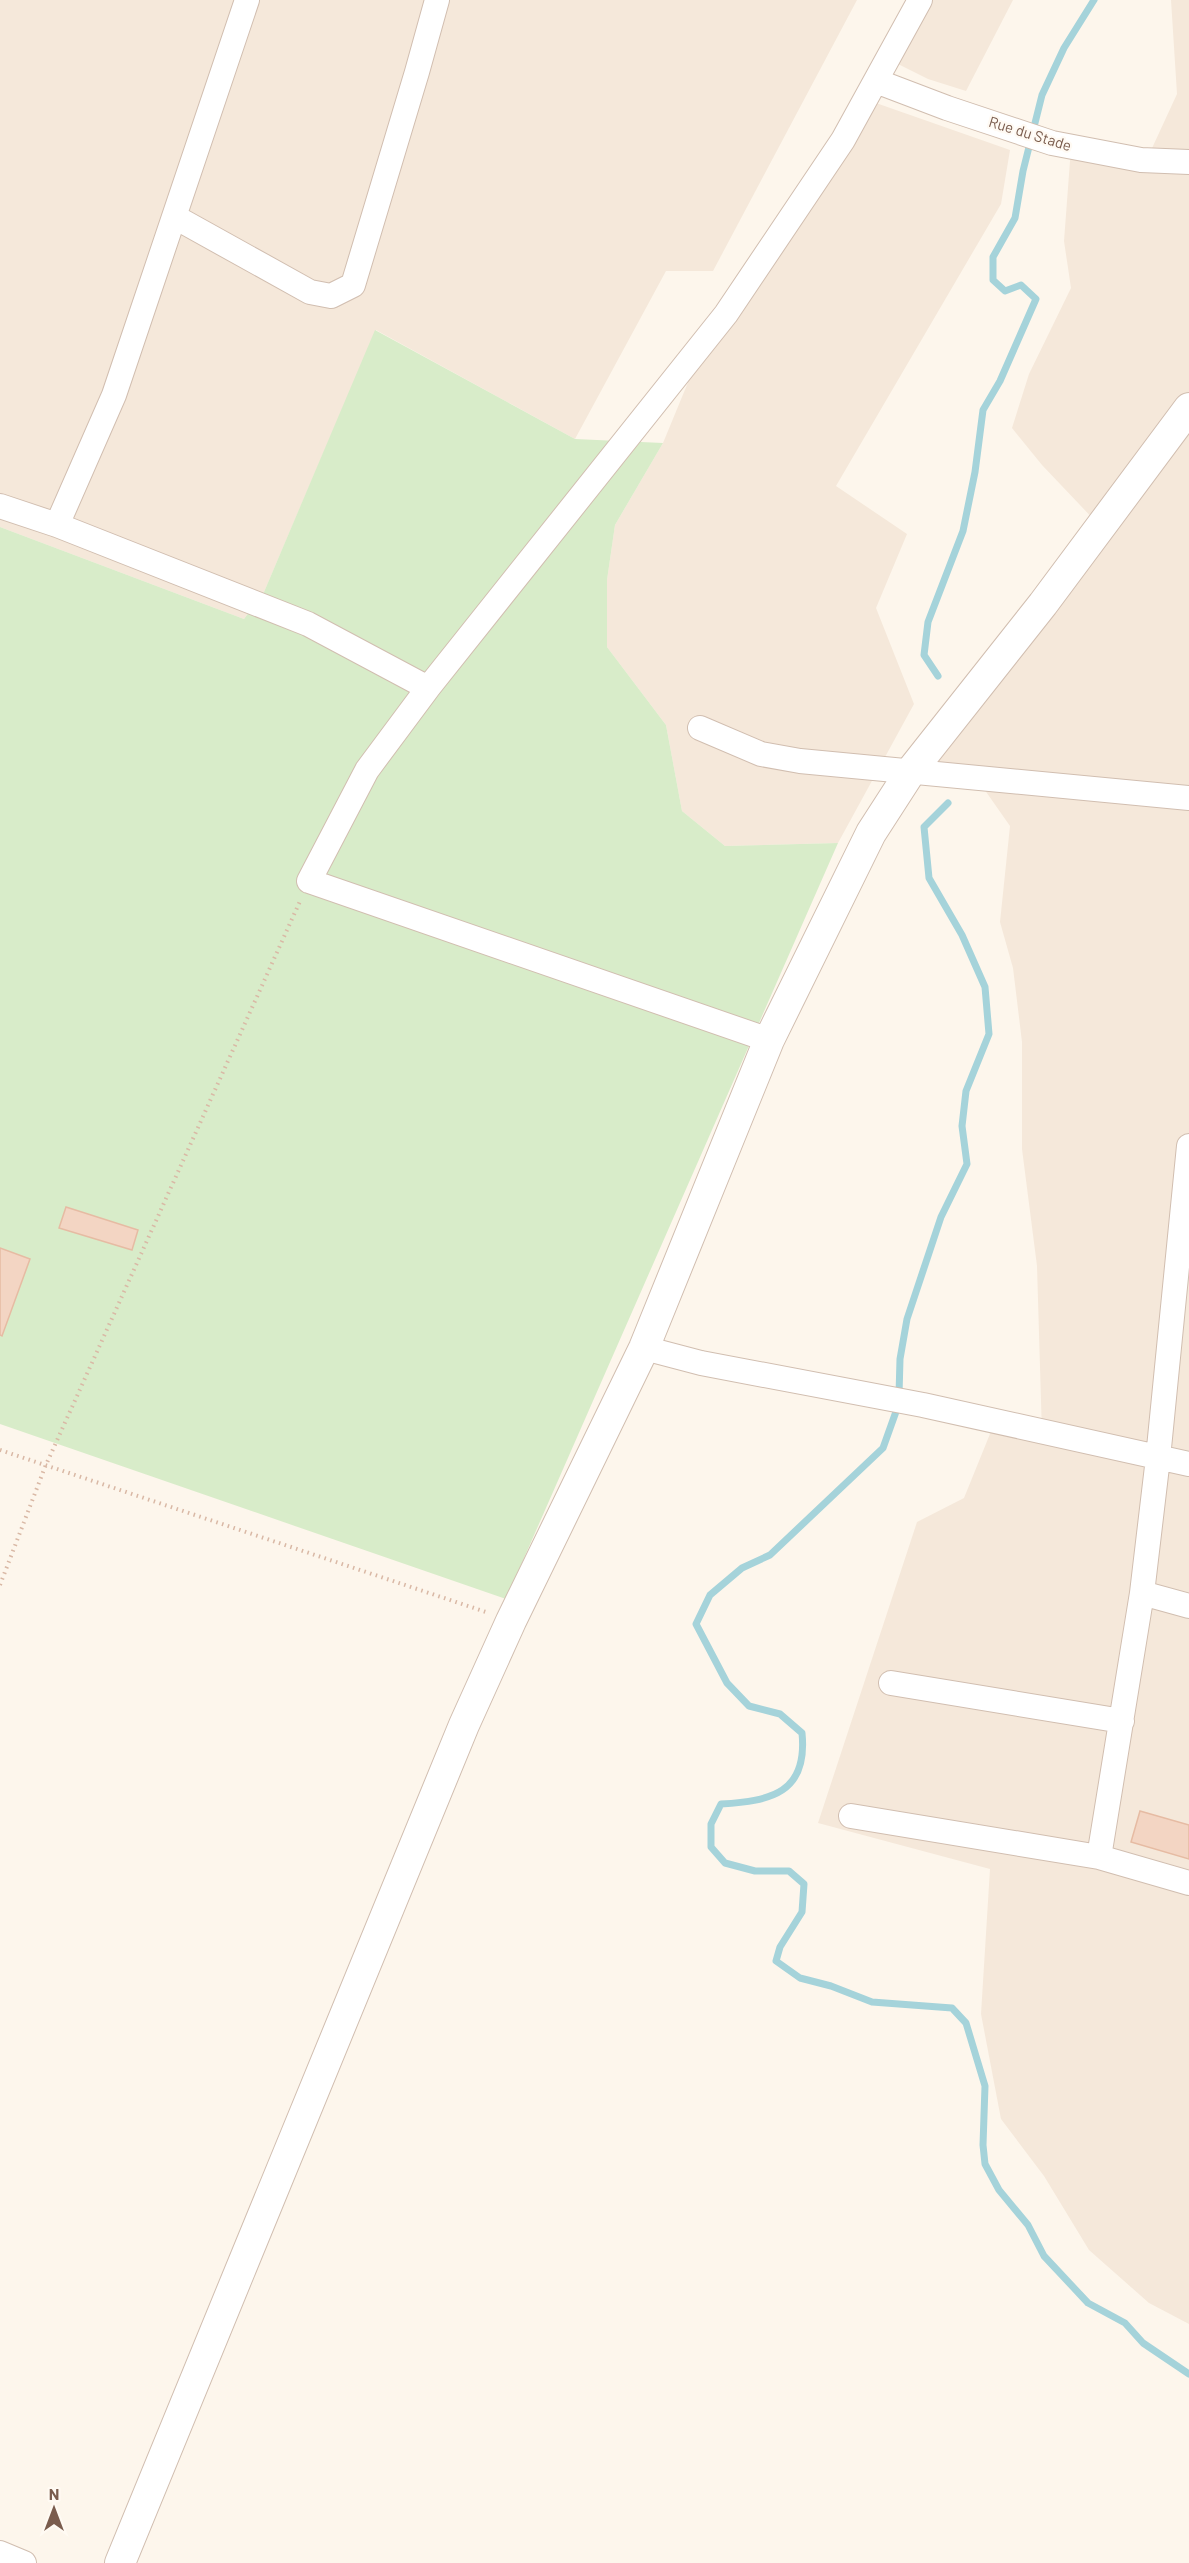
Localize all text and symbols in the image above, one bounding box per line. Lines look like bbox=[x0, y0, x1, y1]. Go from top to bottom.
street label: Rue du Stade bbox=[987, 112, 1074, 154]
north arrow bbox=[24, 2479, 84, 2539]
text: N bbox=[49, 2484, 59, 2503]

